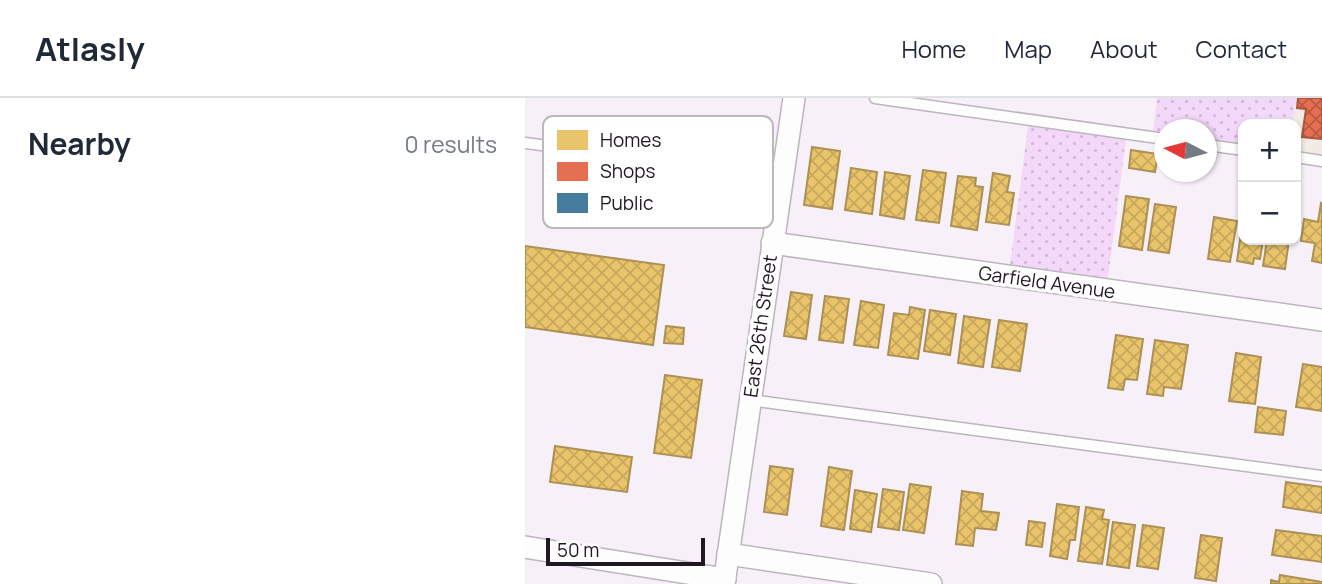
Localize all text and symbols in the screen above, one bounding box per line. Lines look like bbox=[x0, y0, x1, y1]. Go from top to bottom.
text: Atlasly bbox=[35, 26, 145, 71]
text: Home bbox=[901, 32, 966, 65]
text: Map bbox=[1004, 32, 1052, 65]
text: About bbox=[1090, 32, 1158, 65]
text: Contact bbox=[1196, 32, 1287, 65]
legend bbox=[543, 116, 773, 228]
north arrow bbox=[1154, 119, 1217, 182]
map controls bbox=[1238, 119, 1301, 245]
button: + bbox=[1238, 119, 1301, 182]
text: Nearby bbox=[28, 123, 131, 164]
text: Homes bbox=[600, 127, 661, 153]
text: 0 results bbox=[404, 128, 497, 160]
text: Shops bbox=[600, 158, 655, 184]
button: − bbox=[1238, 182, 1301, 245]
text: Public bbox=[600, 190, 653, 216]
street label: East 26th Street bbox=[737, 253, 783, 399]
street label: Garfield Avenue bbox=[977, 260, 1117, 304]
scale bar bbox=[546, 535, 705, 567]
text: 50 m bbox=[557, 537, 599, 563]

